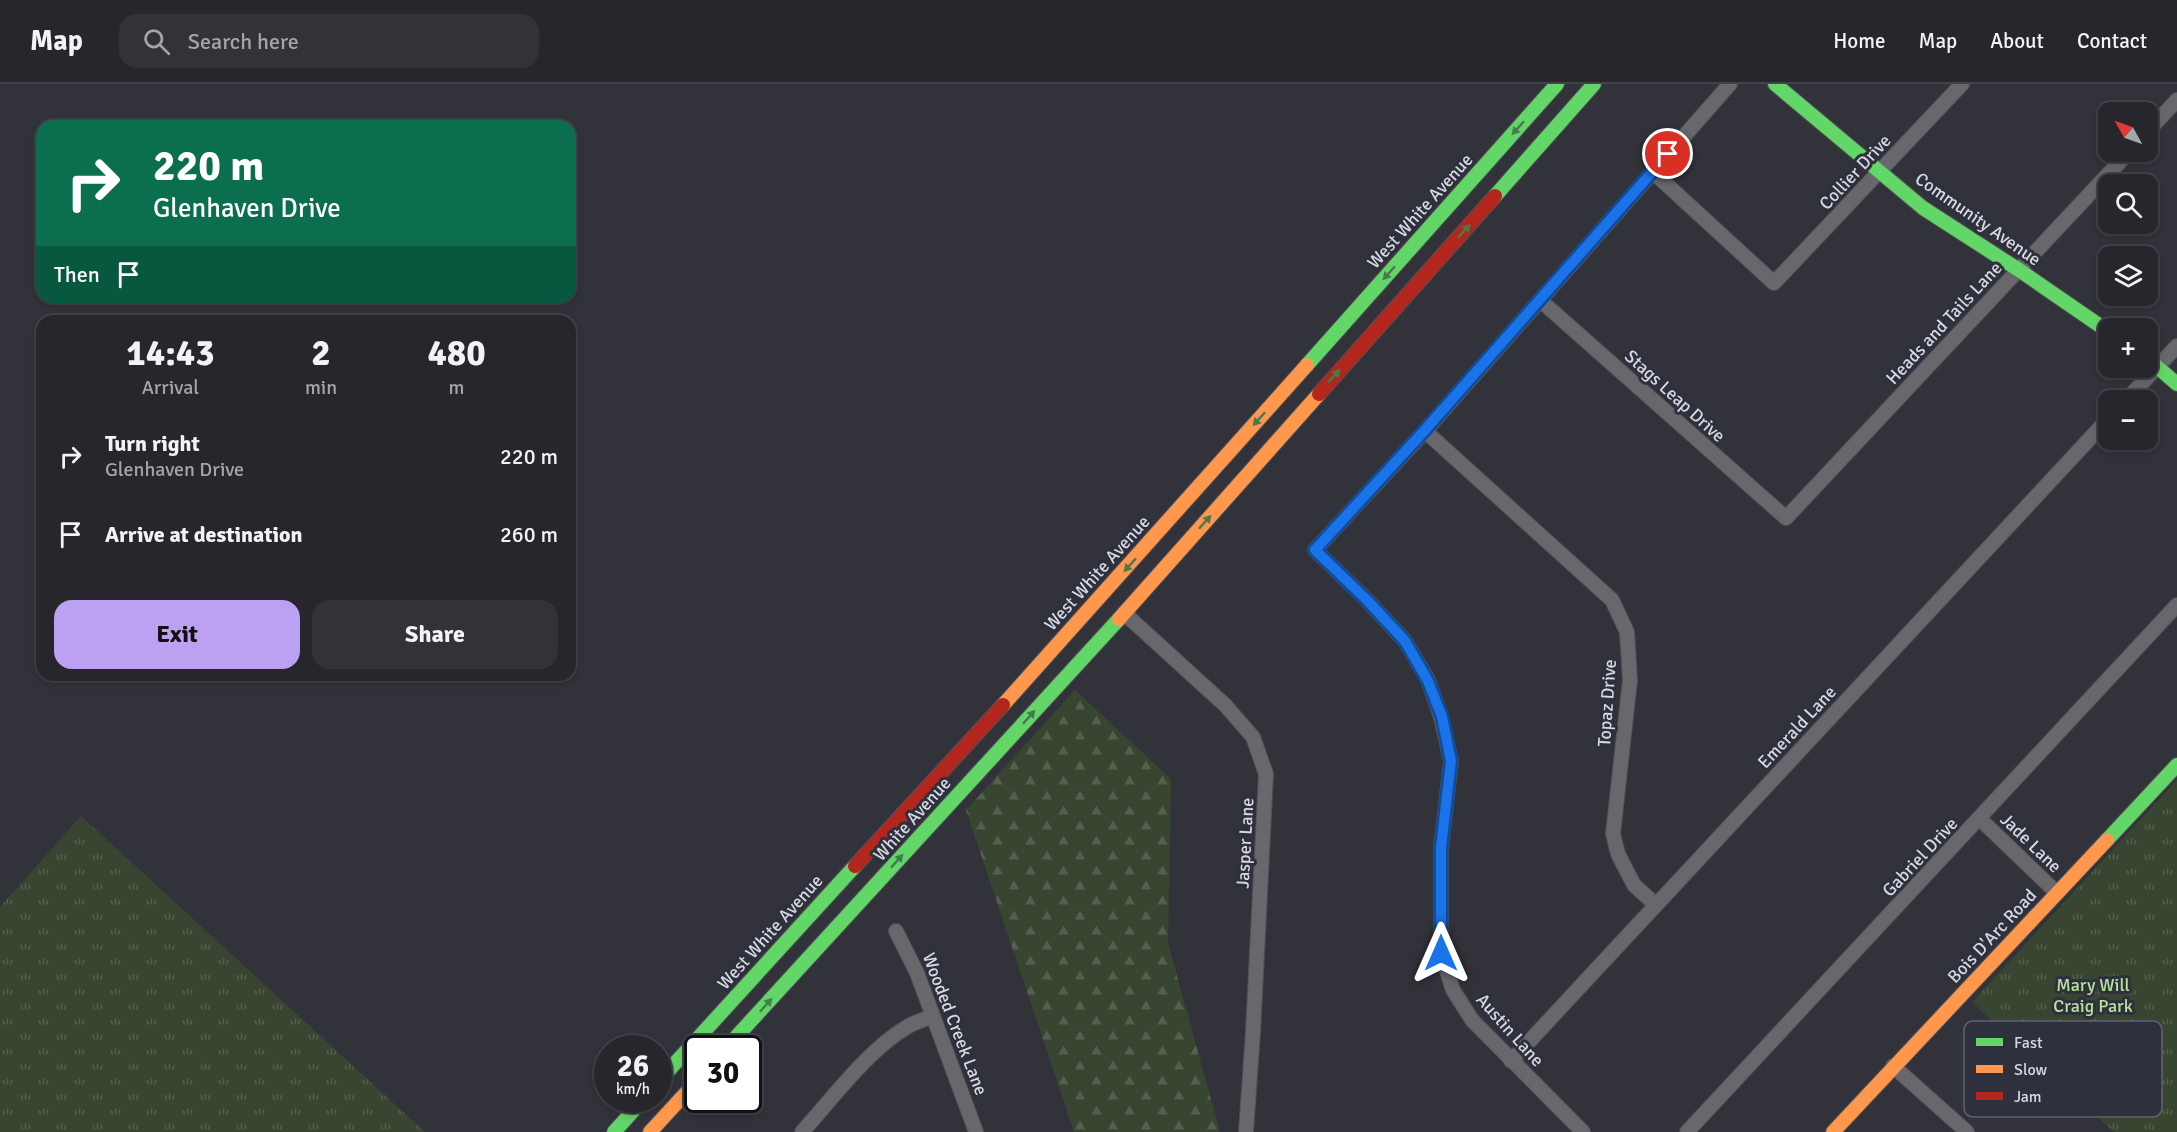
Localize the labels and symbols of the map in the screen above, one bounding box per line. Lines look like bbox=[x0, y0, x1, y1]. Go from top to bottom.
north arrow bbox=[2098, 102, 2158, 162]
one-way arrow bbox=[1512, 120, 1525, 135]
pin bbox=[1642, 128, 1693, 179]
street label: Collier Drive bbox=[1815, 130, 1895, 214]
street label: West White Avenue bbox=[1363, 149, 1477, 273]
street label: Community Avenue bbox=[1911, 167, 2045, 271]
one-way arrow bbox=[1457, 223, 1471, 238]
street label: Heads and Tails Lane bbox=[1881, 257, 2007, 389]
one-way arrow bbox=[1382, 266, 1396, 281]
street label: Stags Leap Drive bbox=[1620, 345, 1730, 447]
one-way arrow bbox=[1327, 369, 1341, 384]
one-way arrow bbox=[1253, 411, 1266, 426]
street label: West White Avenue bbox=[1040, 511, 1154, 635]
one-way arrow bbox=[1198, 515, 1211, 530]
one-way arrow bbox=[1124, 557, 1137, 572]
street label: Topaz Drive bbox=[1593, 659, 1621, 747]
street label: Emerald Lane bbox=[1753, 681, 1841, 773]
one-way arrow bbox=[1022, 710, 1036, 725]
street label: White Avenue bbox=[869, 773, 955, 865]
street label: Jasper Lane bbox=[1232, 797, 1258, 889]
street label: Jade Lane bbox=[1996, 809, 2066, 877]
street label: Gabriel Drive bbox=[1878, 813, 1962, 901]
one-way arrow bbox=[890, 854, 904, 869]
street label: West White Avenue bbox=[713, 870, 827, 994]
street label: Bois D'Arc Road bbox=[1943, 884, 2041, 988]
position arrow bbox=[1409, 921, 1473, 985]
street label: Wooded Creek Lane bbox=[918, 950, 992, 1098]
park label: Mary Will Craig Park bbox=[2053, 974, 2133, 1017]
street label: Austin Lane bbox=[1471, 989, 1549, 1071]
one-way arrow bbox=[759, 998, 773, 1013]
legend bbox=[1964, 1021, 2162, 1117]
text: Fast bbox=[2014, 1033, 2043, 1053]
speed limit sign: 30 bbox=[684, 1035, 762, 1113]
text: Slow bbox=[2014, 1060, 2048, 1080]
text: Jam bbox=[2014, 1087, 2042, 1107]

